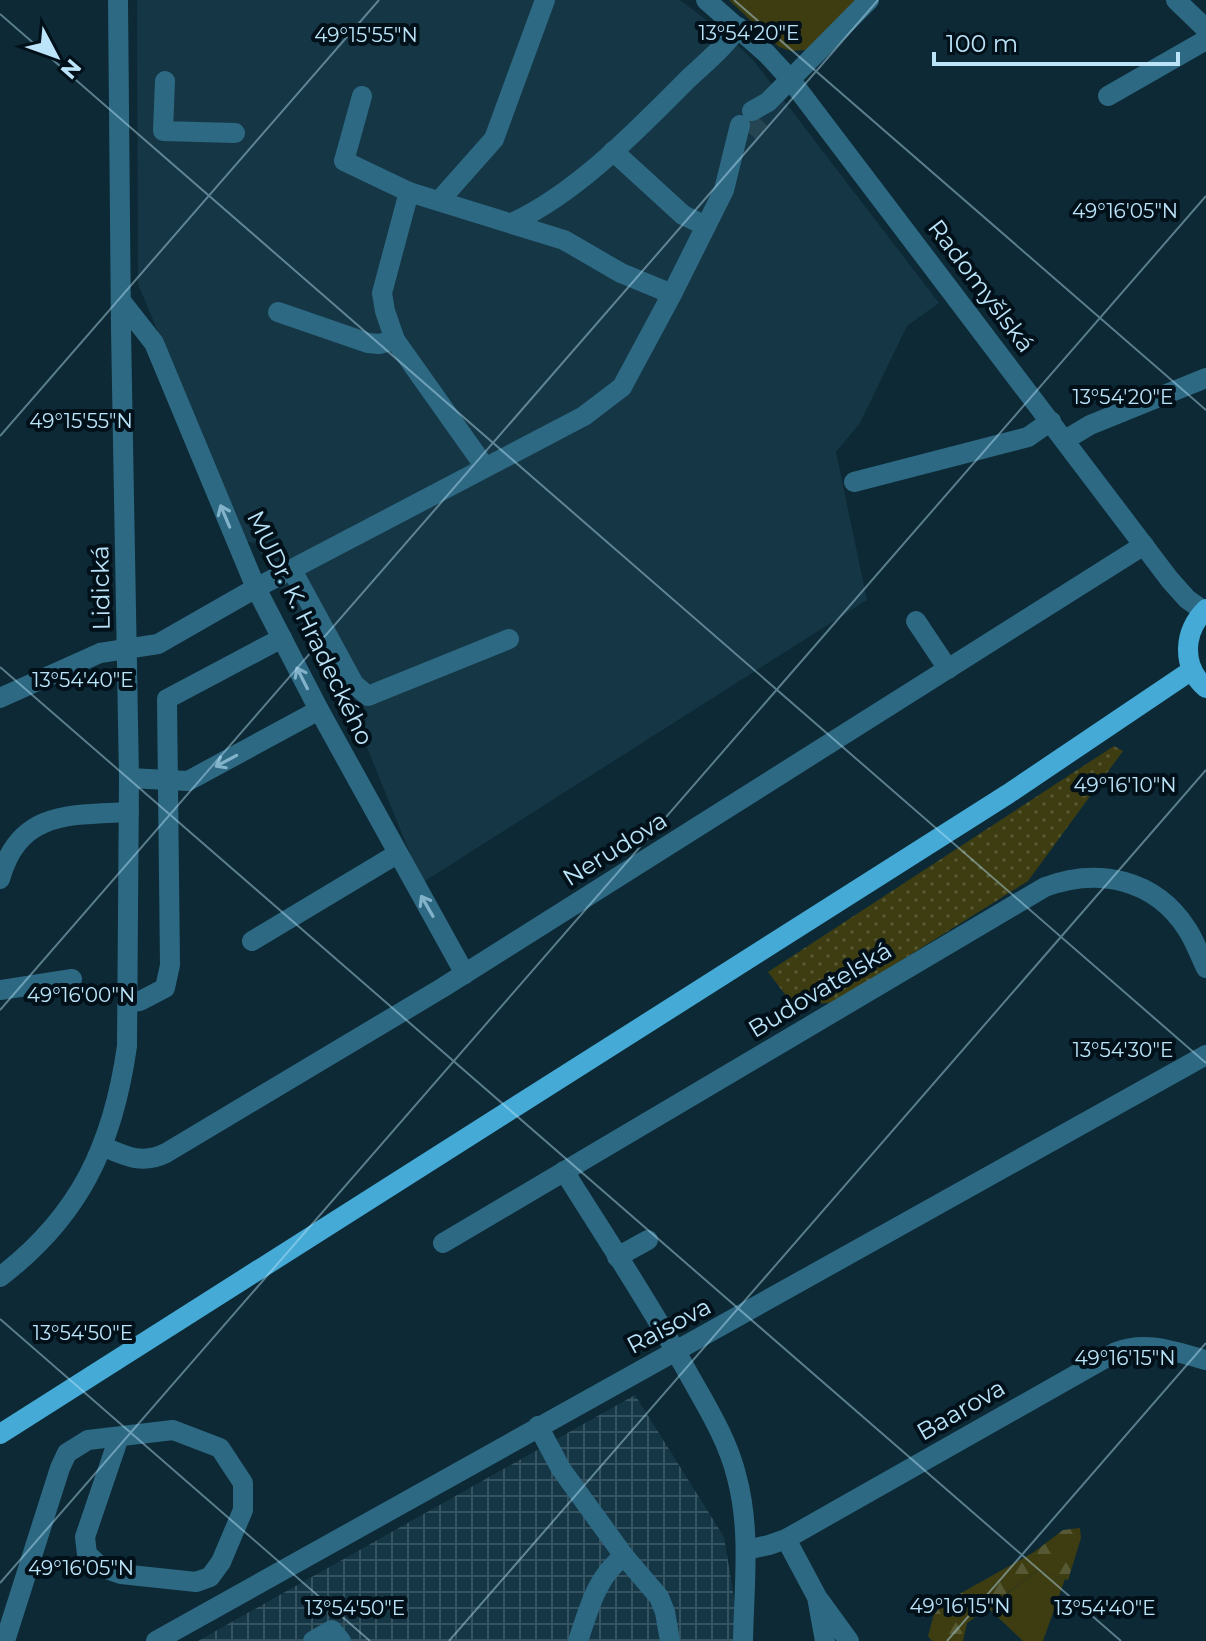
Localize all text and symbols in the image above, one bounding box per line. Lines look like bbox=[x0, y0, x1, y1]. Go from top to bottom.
north arrow bbox=[16, 16, 96, 96]
scale bar bbox=[934, 16, 1178, 66]
text: 13°54'20"E bbox=[699, 21, 799, 45]
text: 49°15'55"N bbox=[314, 23, 418, 47]
text: 100 m bbox=[946, 29, 1018, 58]
text: N bbox=[55, 53, 87, 84]
text: 49°16'05"N bbox=[1072, 199, 1178, 223]
street label: Radomyšlská bbox=[922, 214, 1041, 358]
text: 13°54'20"E bbox=[1073, 385, 1173, 409]
text: 49°15'55"N bbox=[29, 409, 133, 433]
one-way arrow bbox=[217, 504, 232, 529]
street label: MUDr. K. Hradeckého bbox=[241, 506, 380, 750]
street label: Lidická bbox=[85, 545, 116, 631]
one-way arrow bbox=[294, 666, 310, 690]
text: 13°54'40"E bbox=[32, 668, 134, 692]
one-way arrow bbox=[214, 753, 238, 769]
text: 49°16'10"N bbox=[1073, 773, 1177, 797]
street label: Nerudova bbox=[557, 805, 672, 892]
one-way arrow bbox=[418, 895, 434, 919]
street label: Budovatelská bbox=[743, 935, 897, 1044]
text: 49°16'00"N bbox=[27, 983, 135, 1007]
text: 13°54'30"E bbox=[1073, 1038, 1173, 1062]
street label: Raisova bbox=[622, 1291, 716, 1360]
text: 13°54'50"E bbox=[33, 1321, 133, 1345]
text: 49°16'15"N bbox=[1074, 1346, 1176, 1370]
street label: Baarova bbox=[911, 1373, 1010, 1446]
text: 49°16'05"N bbox=[28, 1556, 134, 1580]
text: 49°16'15"N bbox=[909, 1594, 1011, 1618]
text: 13°54'50"E bbox=[305, 1596, 405, 1620]
text: 13°54'40"E bbox=[1054, 1596, 1156, 1620]

